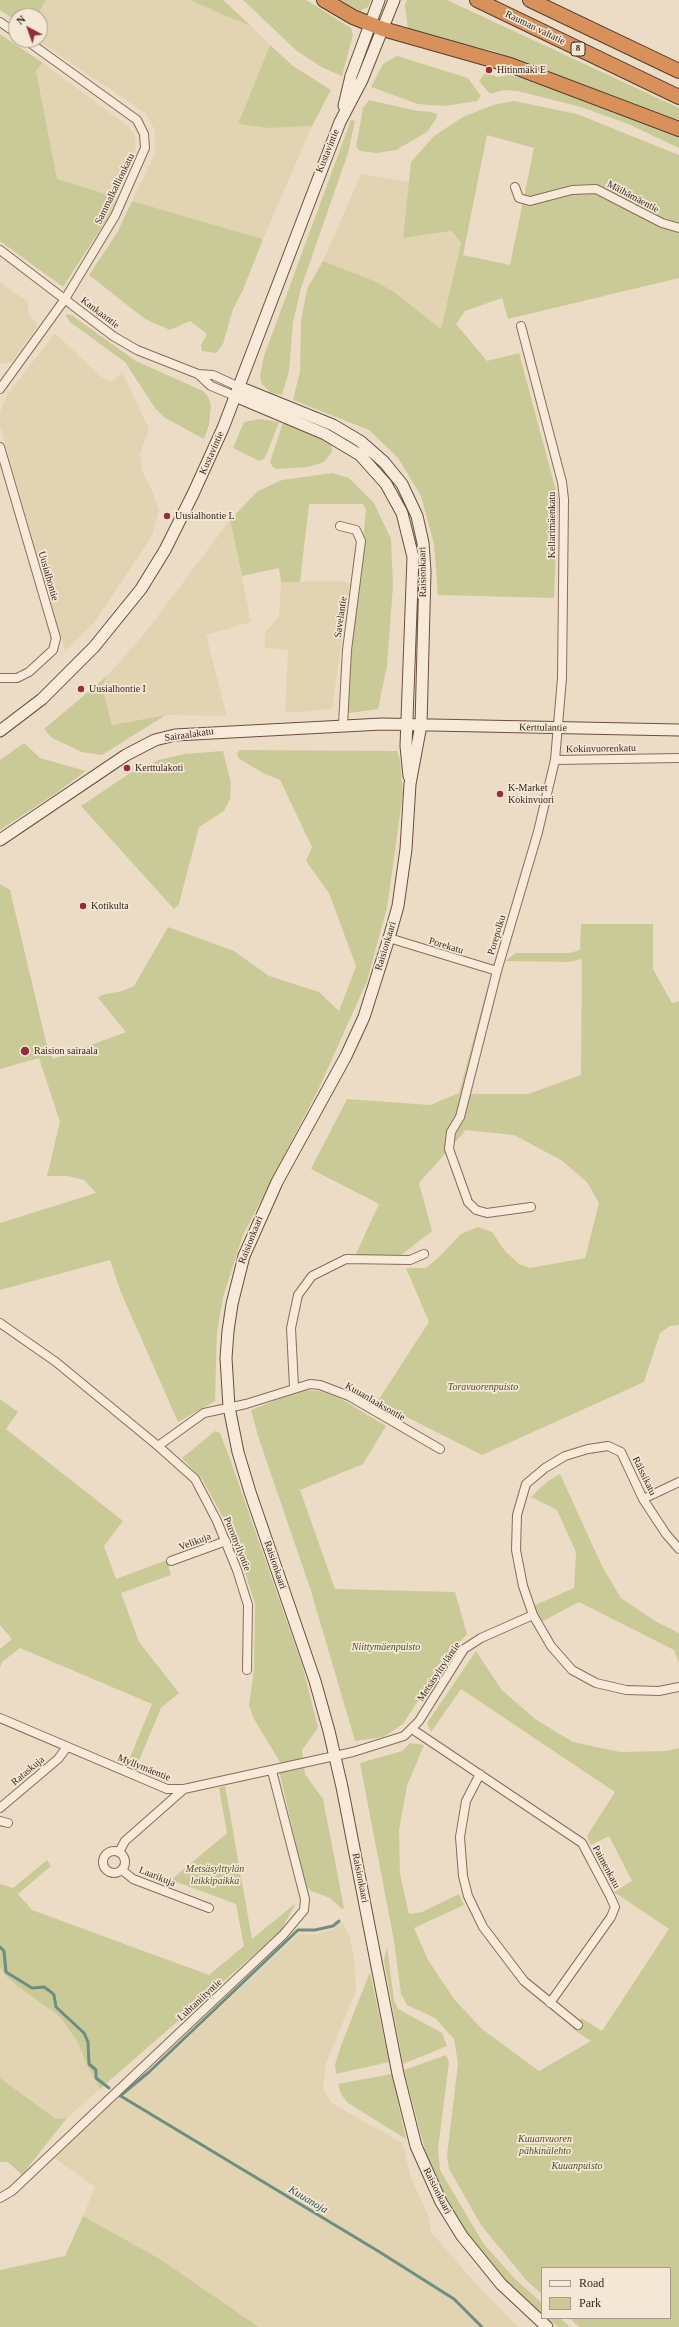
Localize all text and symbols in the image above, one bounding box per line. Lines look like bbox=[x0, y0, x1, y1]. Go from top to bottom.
north arrow bbox=[8, 8, 48, 48]
street label: Rauman valtatie bbox=[503, 8, 567, 48]
text: N bbox=[14, 13, 28, 27]
road number: 8 bbox=[571, 42, 585, 56]
place label: Hitinmäki E bbox=[497, 64, 546, 76]
marker: Hitinmäki E bbox=[484, 65, 494, 75]
street label: Kustavintie bbox=[314, 127, 342, 175]
street label: Sammalkallionkatu bbox=[93, 151, 137, 227]
street label: Mäihämäentie bbox=[605, 178, 661, 216]
street label: Kankaantie bbox=[78, 295, 122, 331]
street label: Kustavintie bbox=[197, 430, 227, 476]
street label: Kellarimäenkatu bbox=[546, 492, 558, 558]
place label: Uusialhontie L bbox=[175, 510, 235, 522]
marker: Uusialhontie L bbox=[162, 511, 172, 521]
street label: Raisionkaari bbox=[417, 547, 429, 597]
street label: Uusialhontie bbox=[35, 550, 61, 602]
street label: Savelantie bbox=[332, 596, 350, 638]
place label: Uusialhontie I bbox=[89, 683, 146, 695]
marker: Uusialhontie I bbox=[76, 684, 86, 694]
street label: Kerttulantie bbox=[519, 722, 567, 734]
street label: Sairaalakatu bbox=[164, 726, 214, 744]
street label: Kokinvuorenkatu bbox=[566, 742, 636, 756]
place label: Kerttulakoti bbox=[135, 762, 183, 774]
marker: Kerttulakoti bbox=[122, 763, 132, 773]
place label: K-Market Kokinvuori bbox=[508, 782, 554, 806]
marker: K-Market Kokinvuori bbox=[495, 789, 505, 799]
place label: Kotikulta bbox=[91, 900, 129, 912]
marker: Kotikulta bbox=[78, 901, 88, 911]
street label: Porepolku bbox=[485, 914, 509, 956]
street label: Raisionkaari bbox=[373, 920, 399, 972]
street label: Porekatu bbox=[427, 935, 465, 957]
marker: Raision sairaala bbox=[19, 1045, 31, 1057]
place label: Raision sairaala bbox=[34, 1045, 98, 1057]
street label: Raisionkaari bbox=[236, 1214, 266, 1266]
street label: Kuuanlaaksontie bbox=[343, 1380, 407, 1424]
park label: Toravuorenpuisto bbox=[448, 1381, 518, 1393]
street label: Rälssikatu bbox=[629, 1455, 659, 1497]
street label: Puromyllyntie bbox=[221, 1515, 253, 1573]
street label: Velikuja bbox=[177, 1531, 213, 1553]
street label: Raisionkaari bbox=[261, 1539, 289, 1591]
street label: Metsäsylttyläntie bbox=[415, 1640, 463, 1704]
park label: Niittymäenpuisto bbox=[352, 1641, 420, 1653]
street label: Myllymäentie bbox=[116, 1752, 172, 1784]
street label: Rataskuja bbox=[9, 1754, 47, 1788]
street label: Paimenkatu bbox=[590, 1843, 622, 1891]
street label: Raisionkaari bbox=[349, 1852, 371, 1904]
park label: Metsäsylttylän leikkipaikka bbox=[186, 1863, 244, 1886]
street label: Laarikuja bbox=[137, 1864, 177, 1890]
street label: Luhtaniityntie bbox=[175, 1976, 225, 2024]
park label: Kuuanvuoren pähkinälehto bbox=[518, 2133, 572, 2156]
park label: Kuuanpuisto bbox=[551, 2160, 603, 2172]
street label: Raisionkaari bbox=[420, 2166, 454, 2216]
water label: Kuuanoja bbox=[286, 2183, 330, 2217]
legend bbox=[541, 2267, 671, 2319]
text: Road bbox=[579, 2276, 604, 2290]
text: Park bbox=[579, 2296, 601, 2310]

